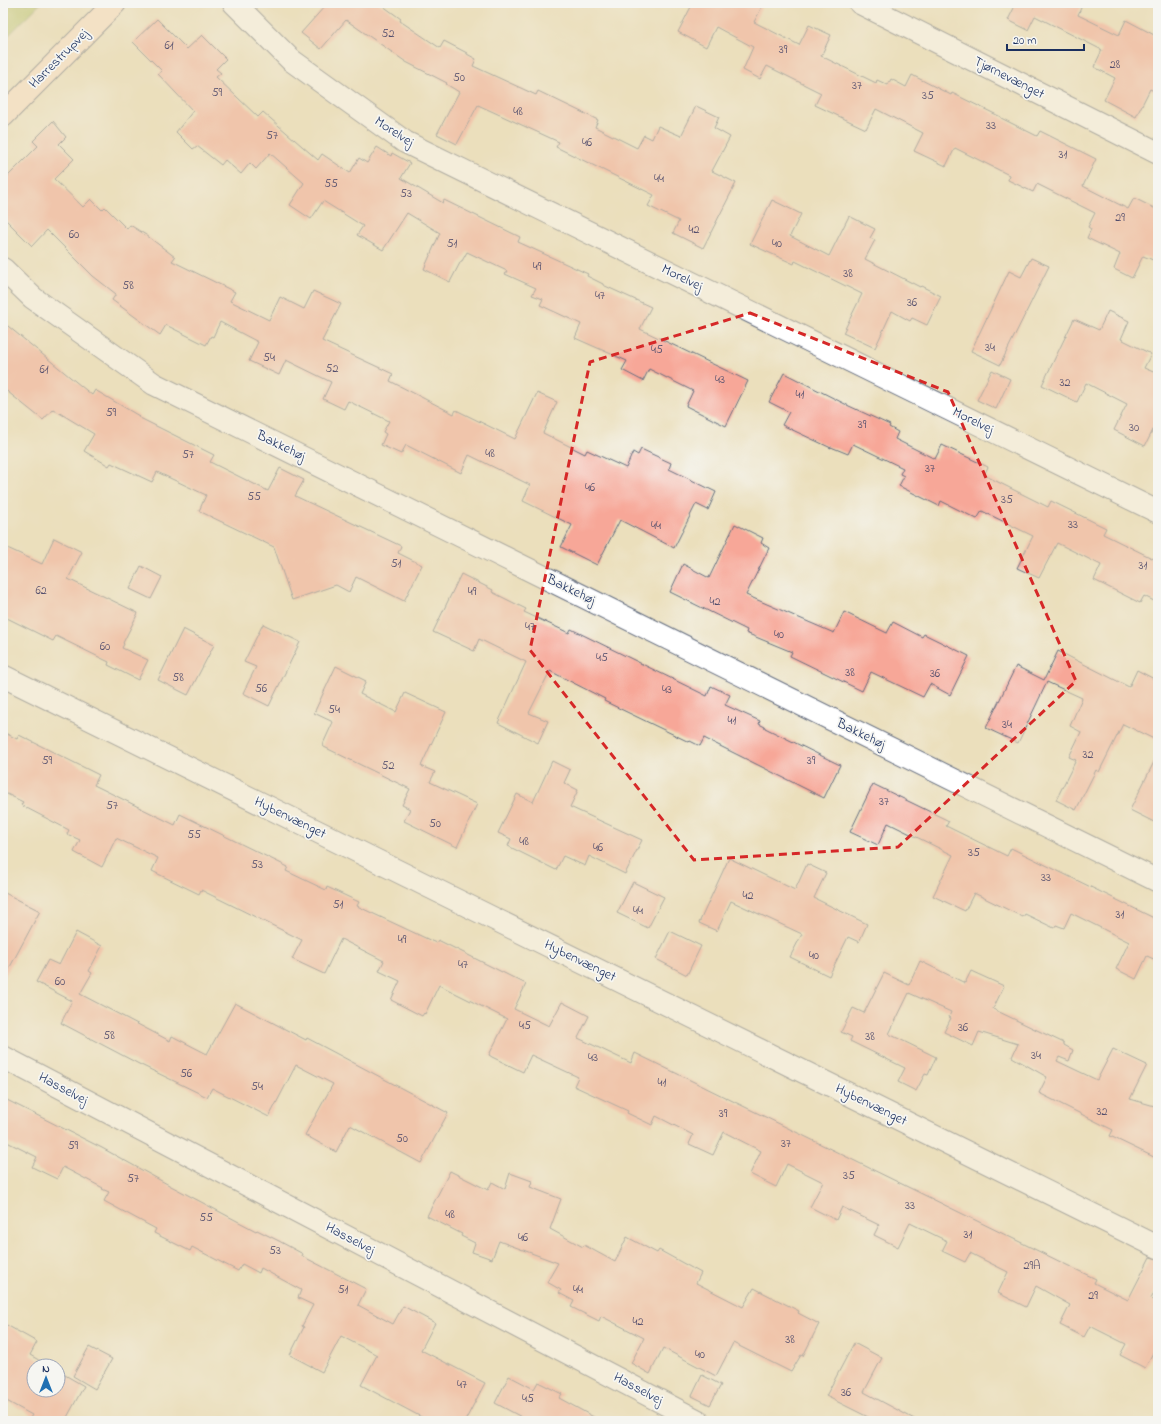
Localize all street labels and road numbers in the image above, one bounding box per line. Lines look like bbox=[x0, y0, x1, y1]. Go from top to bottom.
street label: Harrestrupvej bbox=[24, 23, 95, 94]
street label: Tjørnevænget bbox=[969, 51, 1048, 106]
street label: Morelvej bbox=[370, 111, 419, 153]
street label: Morelvej bbox=[658, 259, 707, 298]
street label: Morelvej bbox=[949, 402, 998, 441]
street label: Bakkehøj bbox=[252, 425, 310, 467]
street label: Bakkehøj bbox=[542, 569, 600, 611]
street label: Bakkehøj bbox=[832, 713, 890, 755]
street label: Hybenvænget bbox=[250, 791, 330, 846]
street label: Hybenvænget bbox=[540, 934, 620, 989]
street label: Hasselvej bbox=[34, 1067, 93, 1111]
street label: Hybenvænget bbox=[831, 1078, 911, 1133]
street label: Hasselvej bbox=[321, 1217, 380, 1261]
street label: Hasselvej bbox=[609, 1367, 668, 1411]

